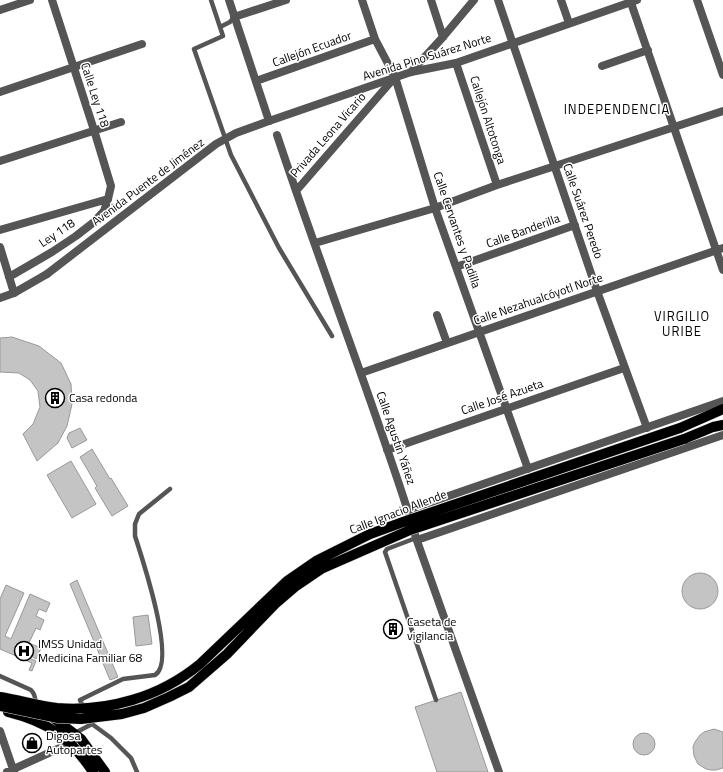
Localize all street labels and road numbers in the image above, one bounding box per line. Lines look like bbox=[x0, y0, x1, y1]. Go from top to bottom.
street label: Callejón Ecuador bbox=[269, 25, 354, 72]
street label: Avenida Pino Suárez Norte bbox=[360, 28, 494, 85]
street label: Calle Ley 118 bbox=[76, 60, 115, 130]
street label: Callejón Altotonga bbox=[465, 73, 512, 166]
street label: Privada Leona Vicario bbox=[285, 88, 370, 182]
street label: Avenida Puente de Jiménez bbox=[87, 133, 208, 230]
street label: Calle Suárez Peredo bbox=[558, 161, 609, 261]
street label: Calle Cervantes y Padilla bbox=[429, 169, 486, 291]
street label: Calle Banderilla bbox=[483, 208, 562, 253]
street label: Ley 118 bbox=[35, 213, 79, 252]
street label: Calle Nezahualcóyotl Norte bbox=[471, 267, 605, 330]
street label: Calle José Azueta bbox=[458, 374, 546, 420]
street label: Calle Agustín Yáñez bbox=[372, 389, 421, 487]
street label: Calle Ignacio Allende bbox=[346, 484, 449, 539]

